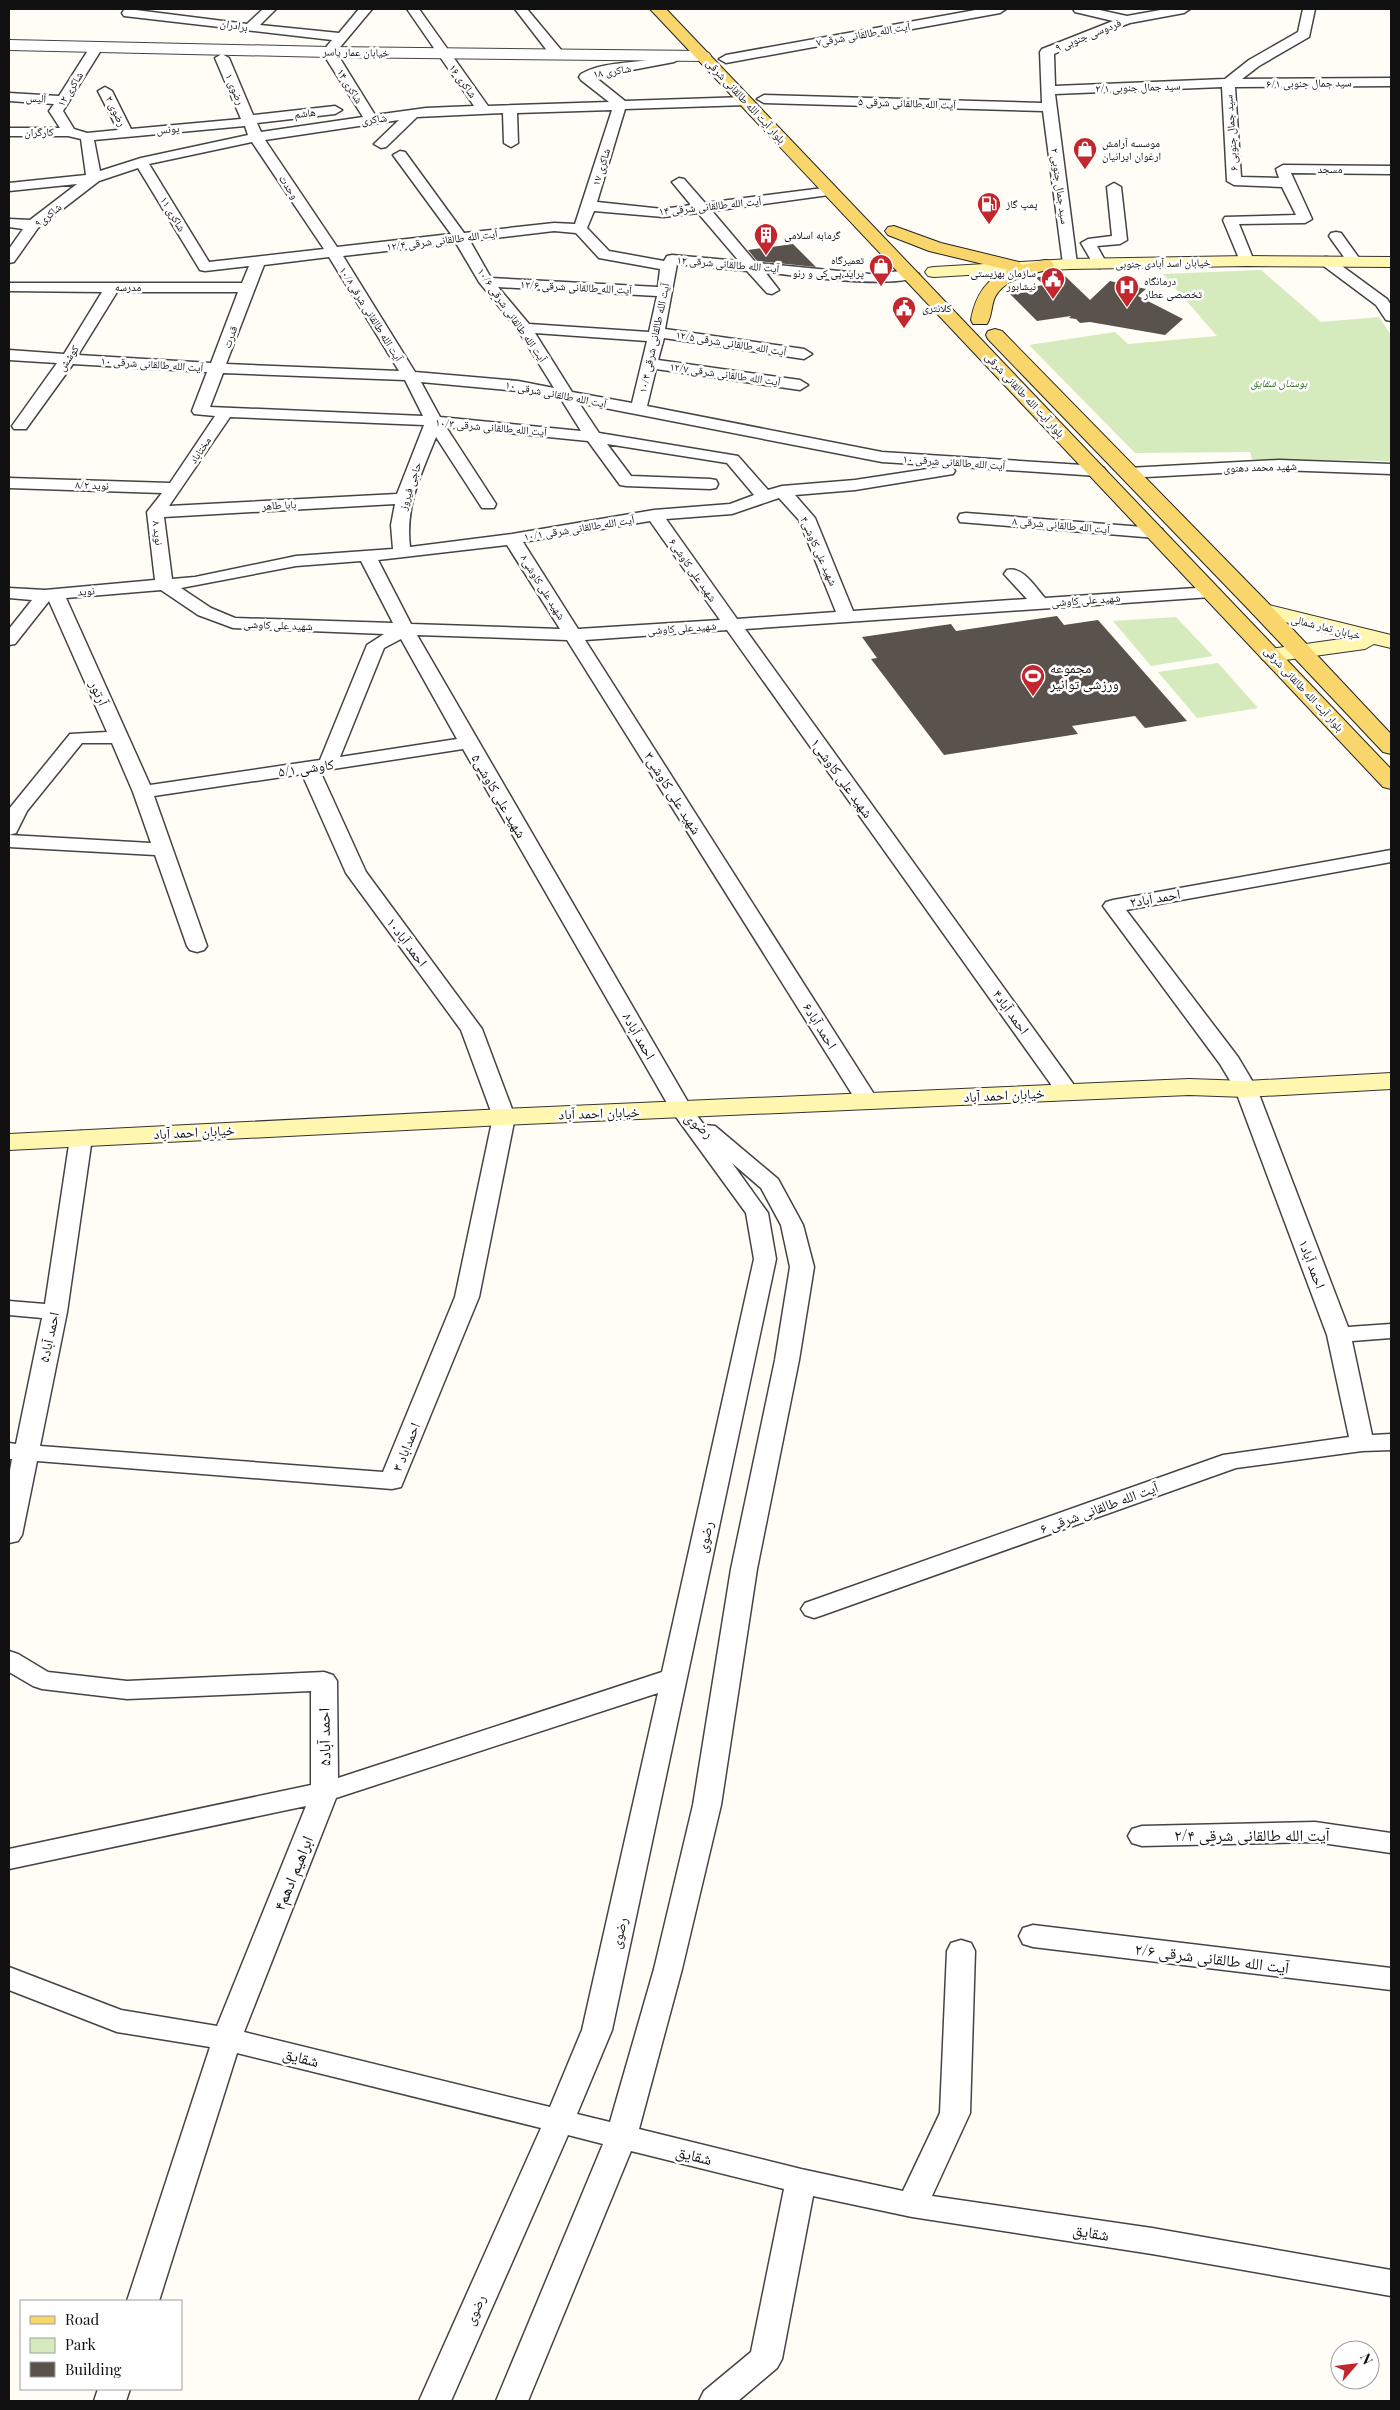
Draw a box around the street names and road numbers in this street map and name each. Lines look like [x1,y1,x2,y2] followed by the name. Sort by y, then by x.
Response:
[1053,14,1123,55] street label: فردوسی جنوبی ۹
[219,15,249,34] street label: برادران
[815,18,911,49] street label: آیت الله طالقانی شرقی۷
[321,43,390,60] street label: خیابان عمار یاسر
[703,55,790,146] street label: بلوار آیت الله طالقانی شرقی
[592,60,632,81] street label: شاکری ۱۸
[446,61,481,101] street label: شاکری ۱۶
[334,65,367,106] street label: شاکری ۱۴
[53,68,86,109] street label: شاکری ۱۲
[222,71,249,107] street label: رضوی ۱
[1266,74,1352,91] street label: سید جمال جنوبی ۶/۱
[1095,78,1181,95] street label: سید جمال جنوبی ۲/۱
[26,89,47,106] street label: آلیس
[103,93,130,129] street label: رضوی ۲
[858,93,956,112] street label: آیت الله طالقانی شرقی ۵
[1220,94,1241,172] street label: سید جمال جنوبی ۶
[293,104,317,122] street label: هاشم
[360,109,388,128] street label: شاکری
[156,120,181,137] street label: یونس
[24,124,54,139] street label: کارگران
[588,146,613,187] street label: شاکری ۱۷
[1048,147,1073,225] street label: سید جمال جنوبی ۲
[1318,161,1342,176] street label: مسجد
[276,172,303,202] street label: وحدت
[157,193,190,234] street label: شاکری ۱۱
[658,193,762,218] street label: آیت الله طالقانی شرقی ۱۴
[31,199,64,230] street label: شاکری۹
[386,225,499,254] street label: آیت الله طالقانی شرقی ۱۲/۴
[676,252,780,275] street label: آیت الله طالقانی شرقی ۱۲
[1115,254,1211,271] street label: خیابان اسد آبادی جنوبی
[336,264,407,364] street label: آیت الله طالقانی شرقی۱۰/۸
[474,265,551,365] street label: آیت الله طالقانی شرقی ۱۰/۶
[520,276,632,297] street label: آیت الله طالقانی شرقی ۱۲/۶
[115,279,141,294] street label: مدرسه
[635,281,673,394] street label: آیت الله طالقانی شرقی ۱۰/۴
[219,323,241,350] street label: قدرت
[675,326,788,359] street label: آیت الله طالقانی شرقی ۱۲/۵
[53,342,82,374] street label: کوشش
[982,349,1069,440] street label: بلوار آیت الله طالقانی شرقی
[100,352,204,375] street label: آیت الله طالقانی شرقی ۱۰
[669,358,782,389] street label: آیت الله طالقانی شرقی ۱۲/۷
[504,376,608,411] street label: آیت الله طالقانی شرقی ۱۰
[435,414,548,439] street label: آیت الله طالقانی شرقی ۱۰/۳
[185,433,214,466] street label: مختاباد
[902,450,1006,473] street label: آیت الله طالقانی شرقی ۱۰
[1223,458,1297,475] street label: شهید محمد دهنوی
[394,460,424,513] street label: حاجی فیروز
[75,476,109,493] street label: نوید ۸/۲
[260,496,297,513] street label: بابا طاهر
[523,511,635,544] street label: آیت الله طالقانی شرقی ۱۰/۱
[1012,513,1111,536] street label: آیت الله طالقانی شرقی ۸
[798,514,841,588] street label: شهید علی کاوشی۴
[150,520,167,546] street label: نوید ۸
[666,535,721,604] street label: شهید علی کاوشی۶
[517,551,569,622] street label: شهید علی کاوشی۸
[77,582,95,599] street label: نوید
[1051,590,1121,609] street label: شهید علی کاوشی
[1290,611,1363,642] street label: خیابان تمار شمالی
[243,616,313,633] street label: شهید علی کاوشی
[647,618,717,637] street label: شهید علی کاوشی
[1261,643,1348,734] street label: بلوار آیت الله طالقانی شرقی
[85,676,113,709] street label: آرتور
[807,734,878,821] street label: شهید علی کاوشی۱
[640,748,706,838] street label: شهید علی کاوشی۳
[468,750,531,841] street label: شهید علی کاوشی۵
[277,754,335,781] street label: کاوشی ۵/۱
[1128,884,1182,911] street label: احمد آباد۲
[383,913,432,970] street label: احمد آباد۱۰
[989,986,1034,1038] street label: احمد آباد۴
[799,999,842,1052] street label: احمد آباد۶
[618,1009,660,1063] street label: احمد آباد۸
[963,1083,1045,1106] street label: خیابان احمد آباد
[558,1102,640,1123] street label: خیابان احمد آباد
[681,1107,718,1142] street label: رضوی
[153,1120,235,1143] street label: خیابان احمد آباد
[1294,1237,1330,1291] street label: احمد آباد۱
[34,1310,63,1364] street label: احمد آباد۵
[387,1420,424,1474] street label: احمداباد ۳
[1037,1477,1161,1538] street label: آیت الله طالقانی شرقی ۶
[692,1519,717,1554] street label: رضوی
[312,1708,335,1766] street label: احمد آباد۵
[1174,1824,1331,1846] street label: آیت الله طالقانی شرقی ۲/۴
[268,1832,318,1914] street label: ابراهیم ادهم۴
[606,1915,631,1950] street label: رضوی
[1134,1938,1291,1978] street label: آیت الله طالقانی شرقی ۲/۶
[281,2042,321,2072] street label: شقایق
[674,2140,714,2170] street label: شقایق
[1071,2218,1111,2246] street label: شقایق
[459,2291,490,2328] street label: رضوی

